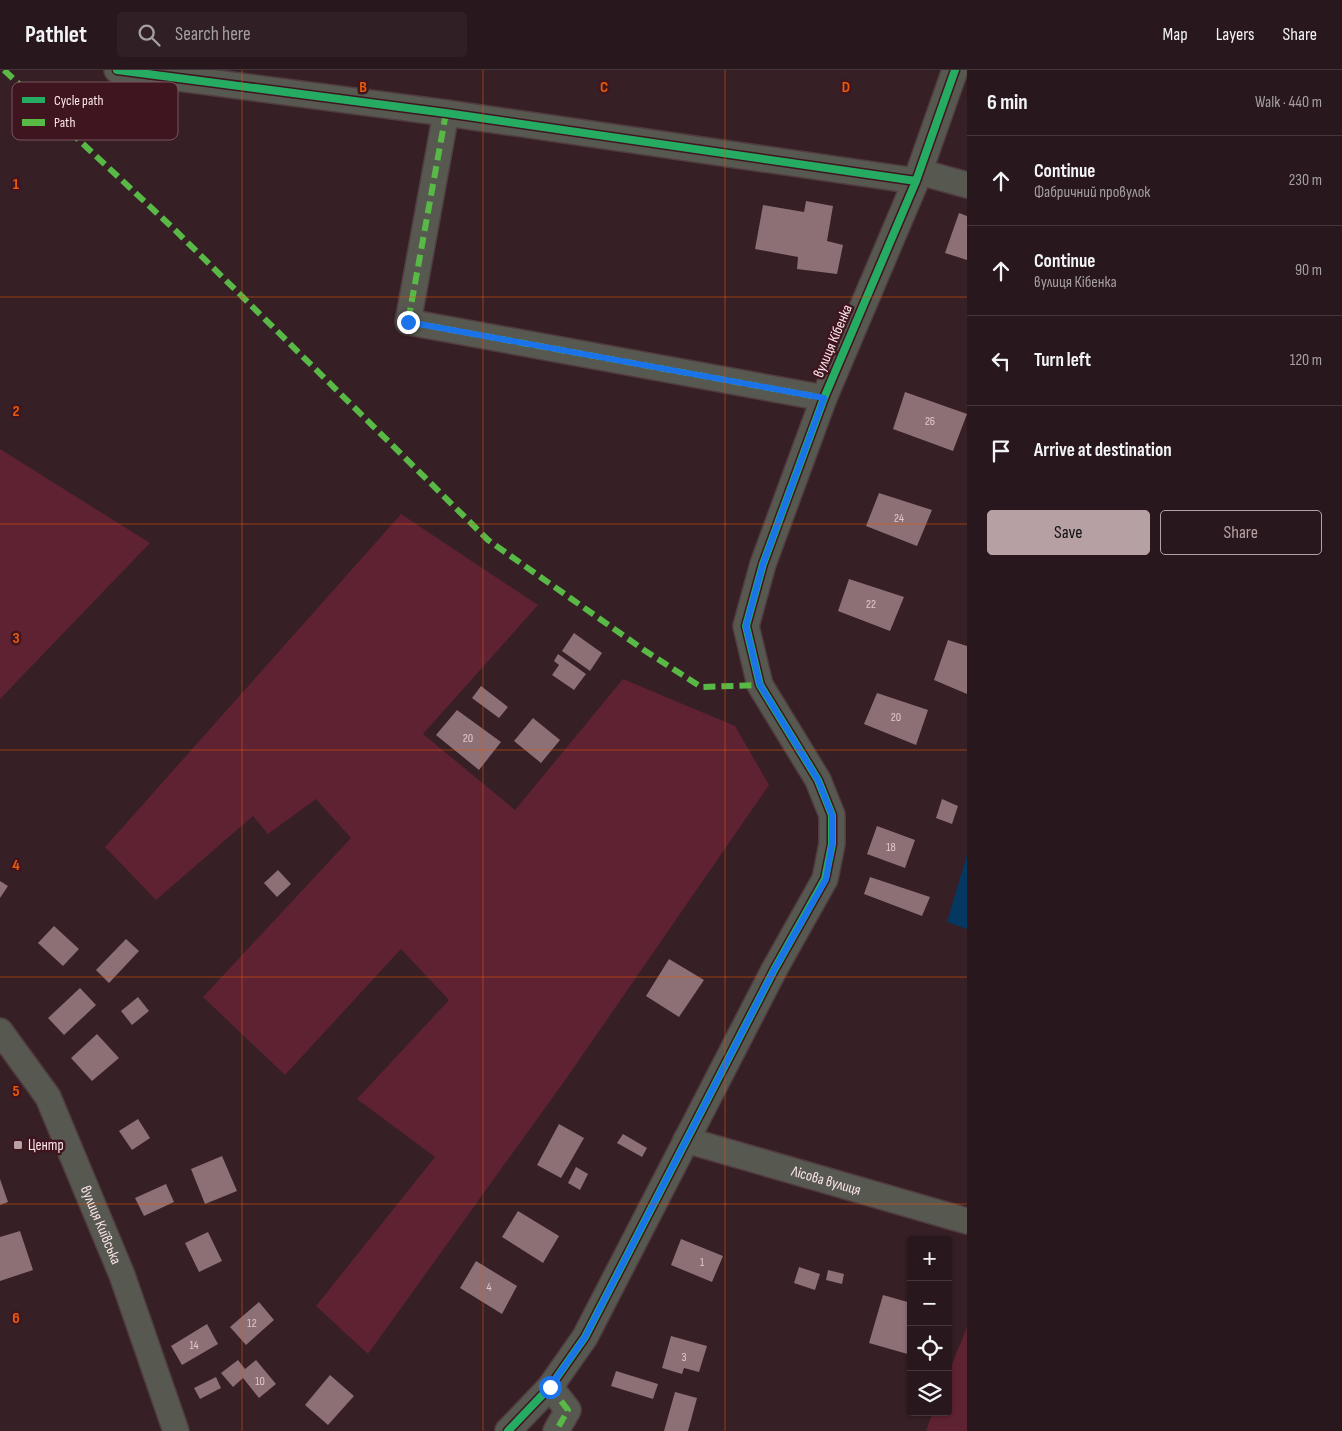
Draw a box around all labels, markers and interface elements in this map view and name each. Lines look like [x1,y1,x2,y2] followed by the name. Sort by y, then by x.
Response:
[117,12,467,57] search box
[25,20,87,49] text: Pathlet
[135,21,163,49] icon: search
[175,23,251,46] text: Search here
[1163,24,1188,45] text: Map
[1216,24,1255,45] text: Layers
[1283,24,1317,45] text: Share
[359,78,367,97] text: B
[600,78,608,97] text: C
[842,78,850,97] text: D
[12,82,178,140] legend
[987,90,1028,115] text: 6 min
[54,92,104,109] text: Cycle path
[1255,93,1322,112] text: Walk · 440 m
[54,114,75,131] text: Path
[1034,160,1095,183] text: Continue
[987,167,1015,195] icon: ahead
[1289,171,1322,190] text: 230 m
[13,175,20,194] text: 1
[1034,183,1150,202] text: Фабричний провулок
[1034,250,1095,273] text: Continue
[987,257,1015,285] icon: ahead
[1295,261,1322,280] text: 90 m
[1034,273,1117,292] text: вулиця Кібенка
[809,301,857,380] street label: вулиця Кібенка
[397,311,420,334] route end
[987,347,1015,375] icon: left
[1034,349,1091,372] text: Turn left
[1290,351,1322,370] text: 120 m
[12,402,20,421] text: 2
[925,414,935,429] house number: 26
[987,437,1015,465] icon: arrive
[1034,439,1172,462] text: Arrive at destination
[987,510,1150,555] button: Save
[1160,510,1322,555] button: Share
[894,511,904,526] house number: 24
[866,597,876,612] house number: 22
[12,629,20,648] text: 3
[891,710,901,725] house number: 20
[463,731,473,746] house number: 20
[886,840,896,855] house number: 18
[12,856,20,875] text: 4
[12,1082,20,1101] text: 5
[28,1136,64,1155] place label: Центр
[12,1139,24,1151] marker: Центр
[788,1161,863,1199] street label: Лісова вулиця
[76,1183,126,1267] street label: вулиця Київська
[907,1236,952,1416] map controls
[907,1236,952,1281] button: +
[700,1255,705,1270] house number: 1
[486,1280,492,1295] house number: 4
[907,1281,952,1326] button: −
[12,1309,20,1328] text: 6
[247,1316,257,1331] house number: 12
[907,1326,952,1371] button: locate
[189,1338,199,1353] house number: 14
[681,1350,687,1365] house number: 3
[907,1371,952,1416] button: layers
[255,1374,265,1389] house number: 10
[539,1376,562,1399] route start

